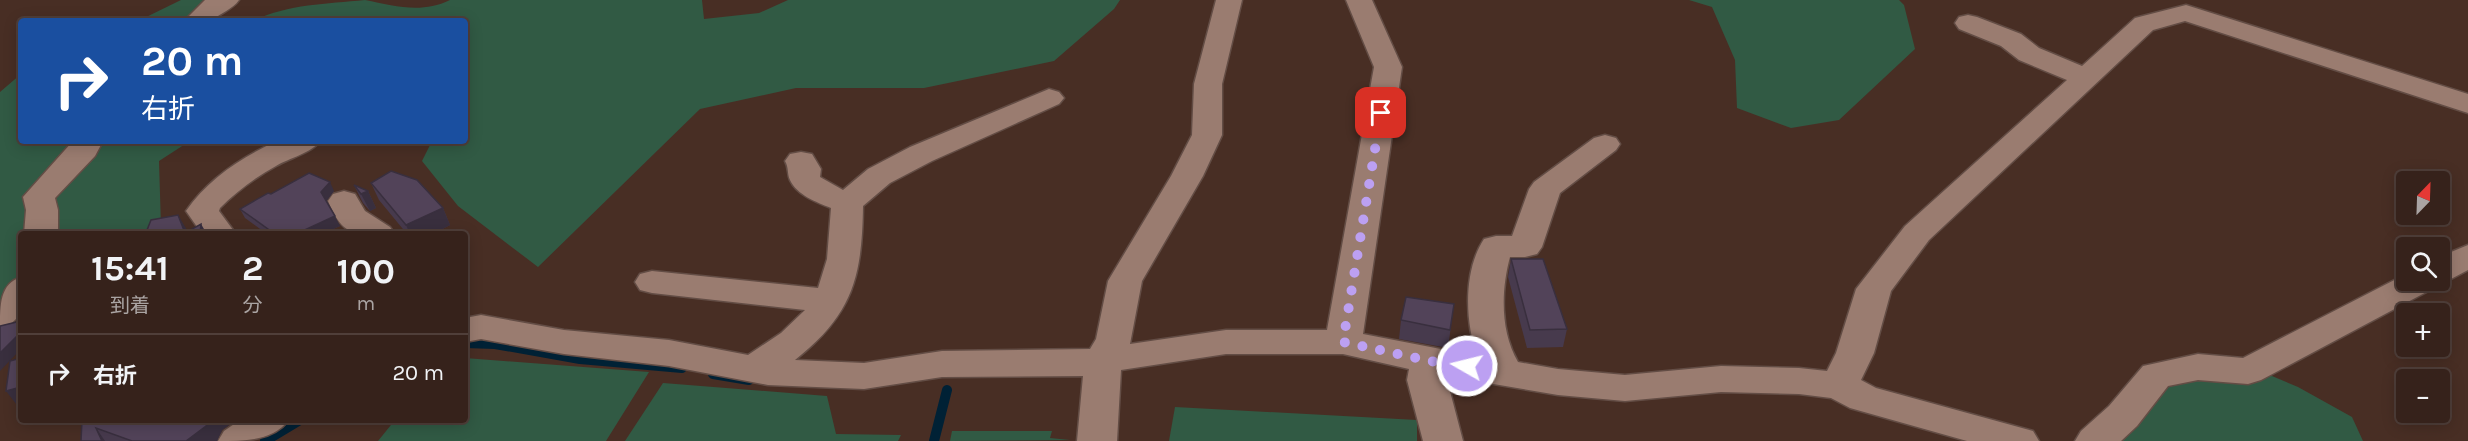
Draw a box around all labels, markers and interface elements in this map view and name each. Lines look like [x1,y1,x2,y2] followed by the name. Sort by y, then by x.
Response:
[141,36,243,86] text: 20 m
[42,42,120,120] icon: right
[1355,87,1406,138] pin
[141,93,195,125] text: 右折
[1364,96,1397,129] icon: arrive
[2396,171,2450,225] north arrow
[2396,171,2450,423] map controls
[2396,237,2450,291] button: search
[91,247,169,289] text: 15:41
[242,247,264,289] text: 2
[337,250,395,292] text: 100
[356,292,375,315] text: m
[110,294,150,317] text: 到着
[243,294,263,317] text: 分
[2396,303,2450,357] button: +
[1435,334,1499,398] position arrow
[42,357,75,390] icon: right
[392,360,444,386] text: 20 m
[93,363,137,389] text: 右折
[2396,369,2450,423] button: −

